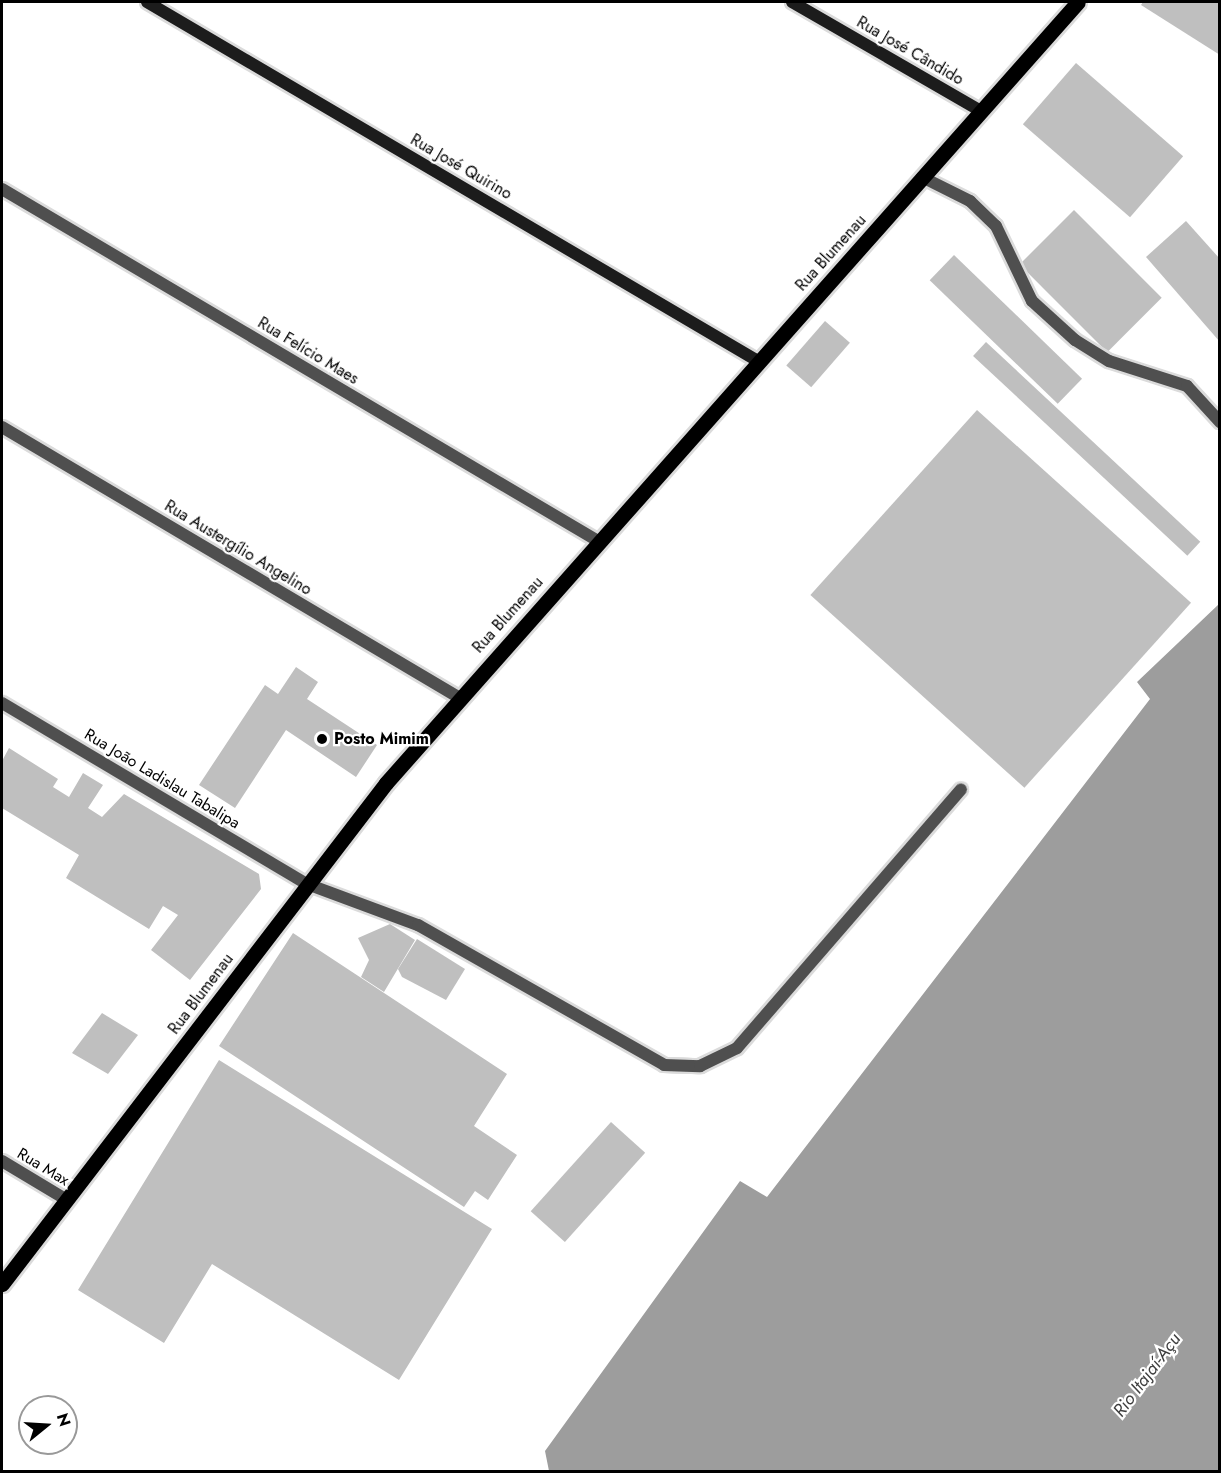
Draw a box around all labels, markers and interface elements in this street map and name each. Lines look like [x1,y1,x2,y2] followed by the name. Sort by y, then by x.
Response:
[853,13,967,89] street label: Rua José Cândido
[407,130,515,204] street label: Rua José Quirino
[792,211,870,295] street label: Rua Blumenau
[254,313,362,389] street label: Rua Felício Maes
[161,496,315,600] street label: Rua Austergílio Angelino
[469,573,547,657] street label: Rua Blumenau
[81,725,243,833] street label: Rua João Ladislau Tabalipa
[334,729,429,749] place label: Posto Mimim
[315,732,329,746] marker: Posto Mimim
[164,950,238,1038] street label: Rua Blumenau
[14,1144,72,1190] street label: Rua Max
[1109,1329,1185,1421] water label: Rio Itajaí-Açu
[18,1395,78,1455] north arrow
[51,1410,77,1430] text: N

